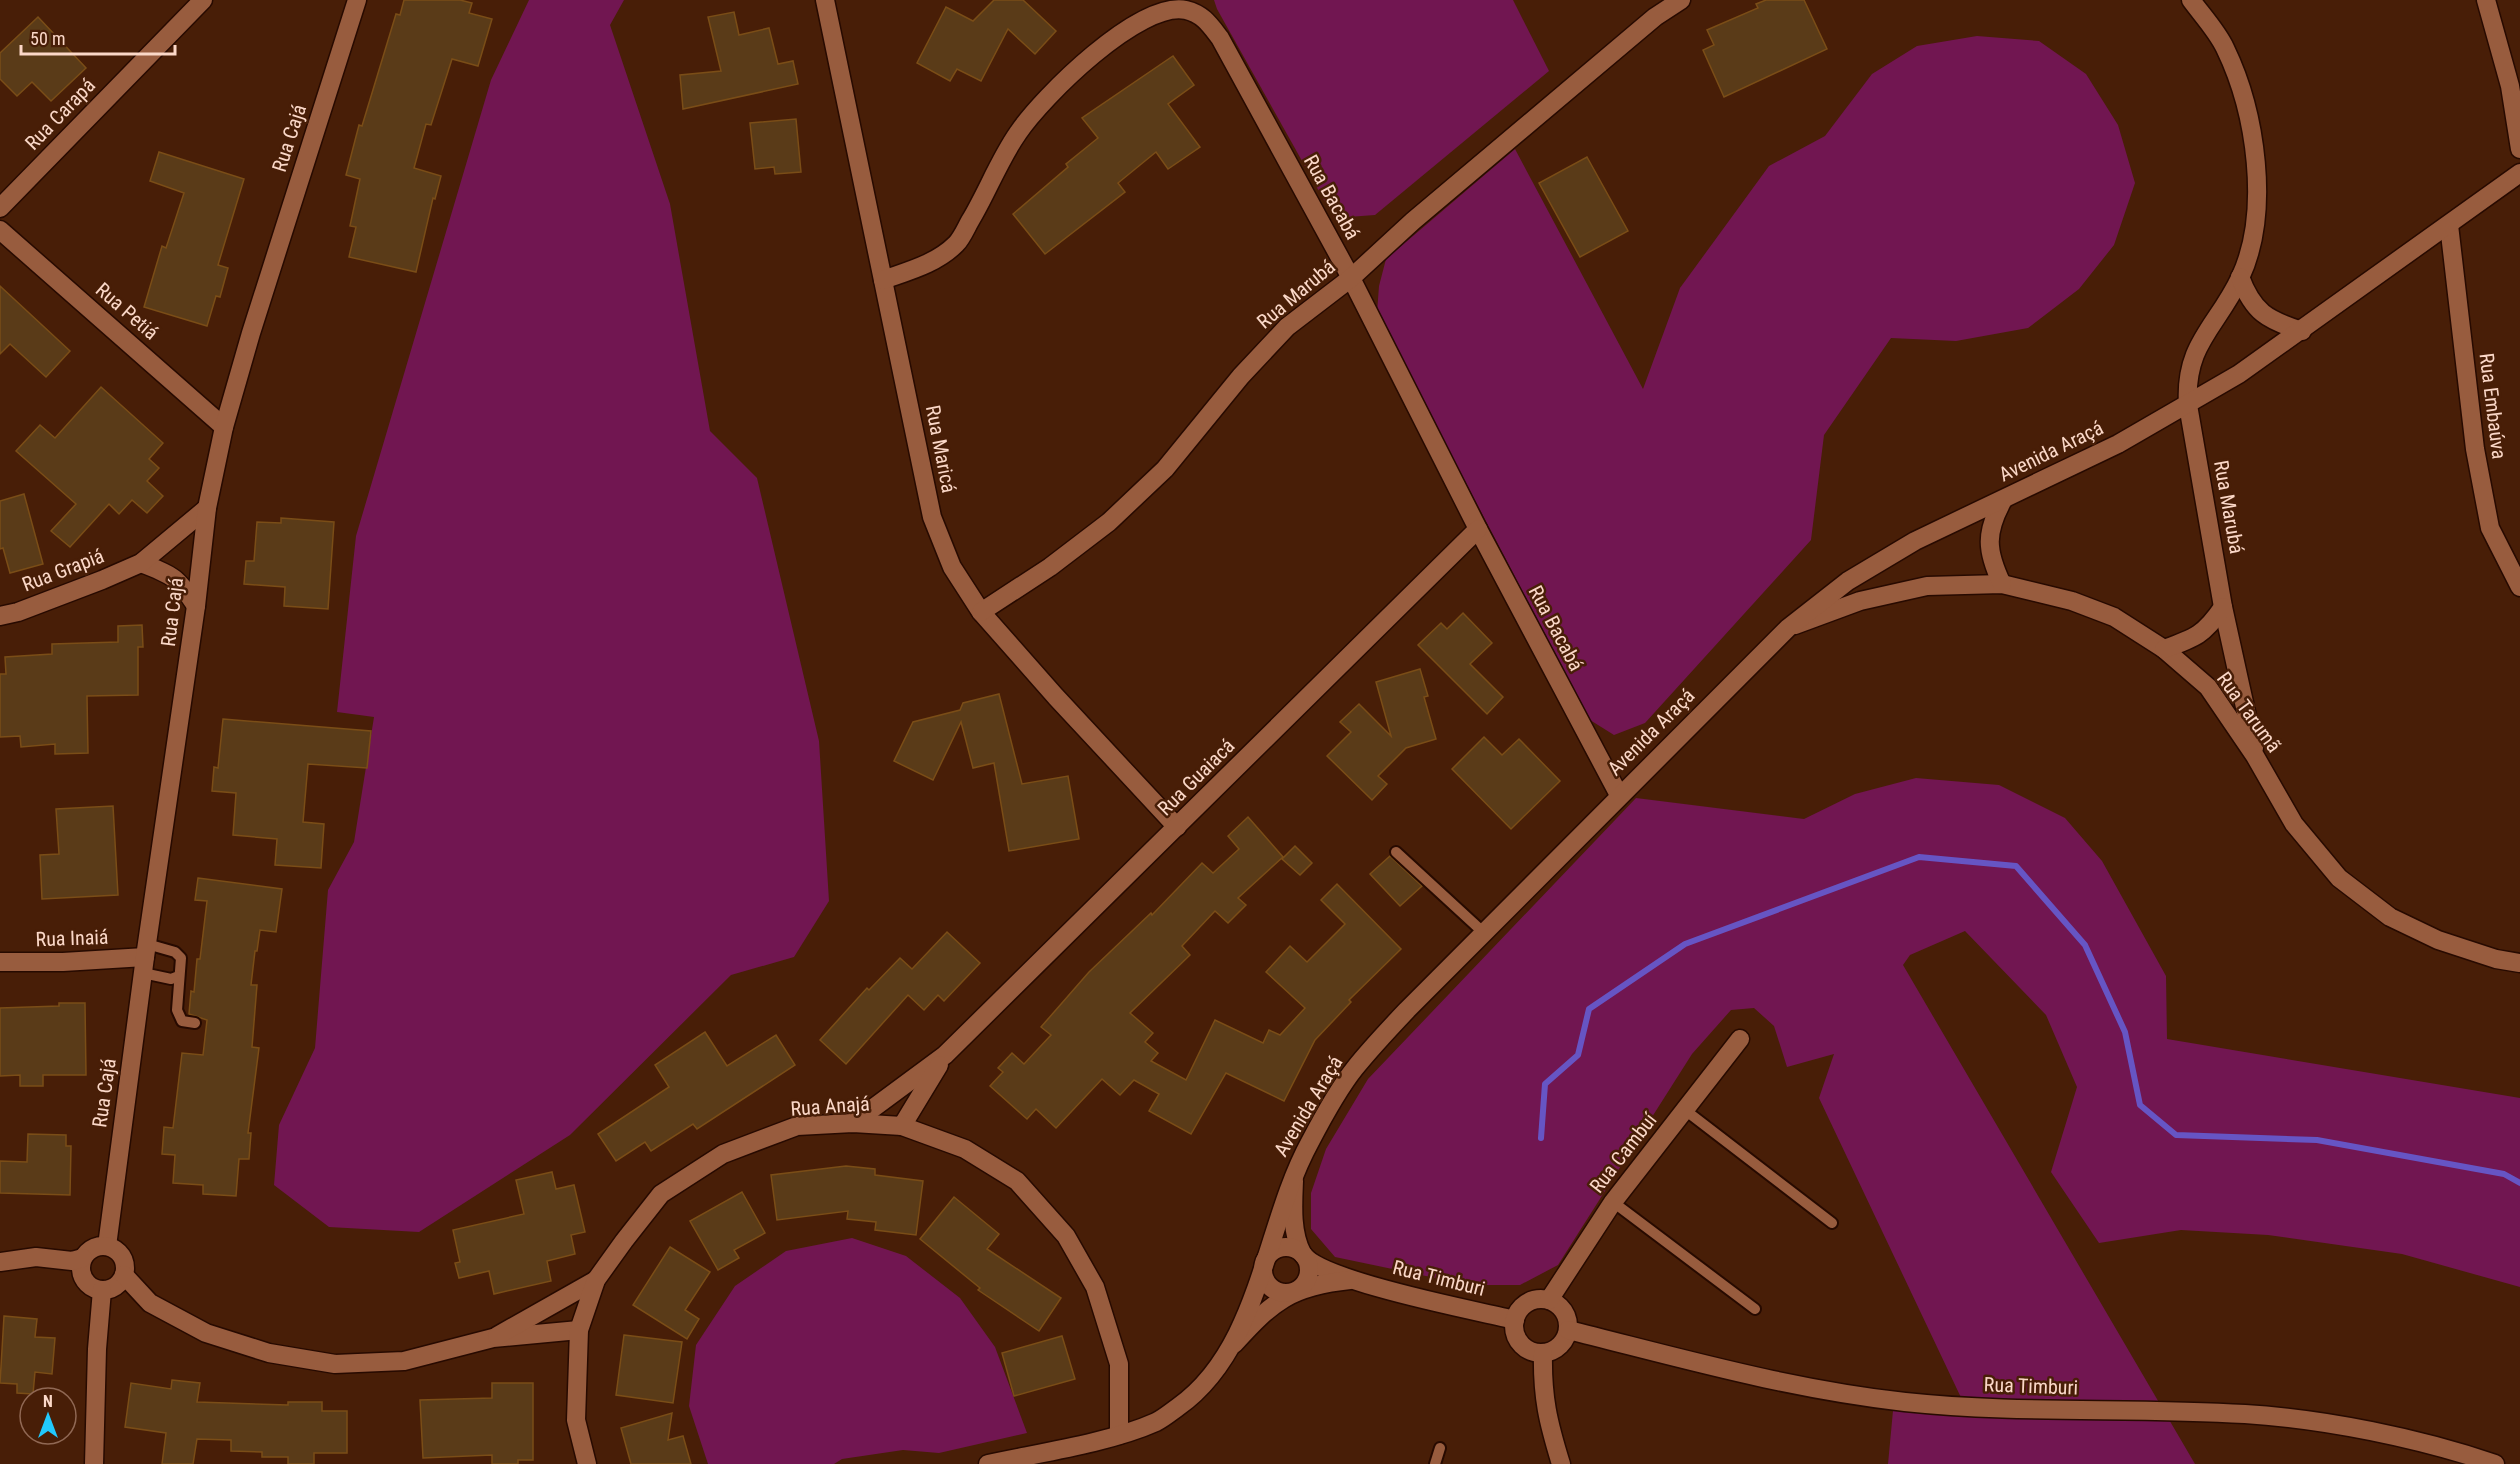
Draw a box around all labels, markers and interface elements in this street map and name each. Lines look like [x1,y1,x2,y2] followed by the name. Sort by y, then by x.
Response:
[21,18,176,56] scale bar
[30,28,65,49] text: 50 m
[20,73,100,155] street label: Rua Carapá
[267,101,311,175] street label: Rua Cajá
[1299,150,1365,244] street label: Rua Bacabá
[1252,254,1340,334] street label: Rua Marubá
[91,277,163,345] street label: Rua Petiá
[2475,352,2511,460] street label: Rua Embaúva
[921,403,961,495] street label: Rua Maricá
[1995,415,2107,487] street label: Avenida Araçá
[2209,458,2249,556] street label: Rua Marubá
[19,543,107,597] street label: Rua Grapiá
[156,576,188,648] street label: Rua Cajá
[1524,581,1588,675] street label: Rua Bacabá
[2212,667,2286,757] street label: Rua Tarumã
[1603,684,1699,780] street label: Avenida Araçá
[1153,734,1239,820] street label: Rua Guaiacá
[35,925,109,951] street label: Rua Inaiá
[1269,1051,1347,1161] street label: Avenida Araçá
[87,1057,121,1129] street label: Rua Cajá
[790,1091,870,1121] street label: Rua Anajá
[1584,1107,1662,1198] street label: Rua Cambuí
[1390,1255,1488,1301] street label: Rua Timburi
[1983,1372,2079,1400] street label: Rua Timburi
[18,1386,78,1446] north arrow
[43,1392,53,1411] text: N

